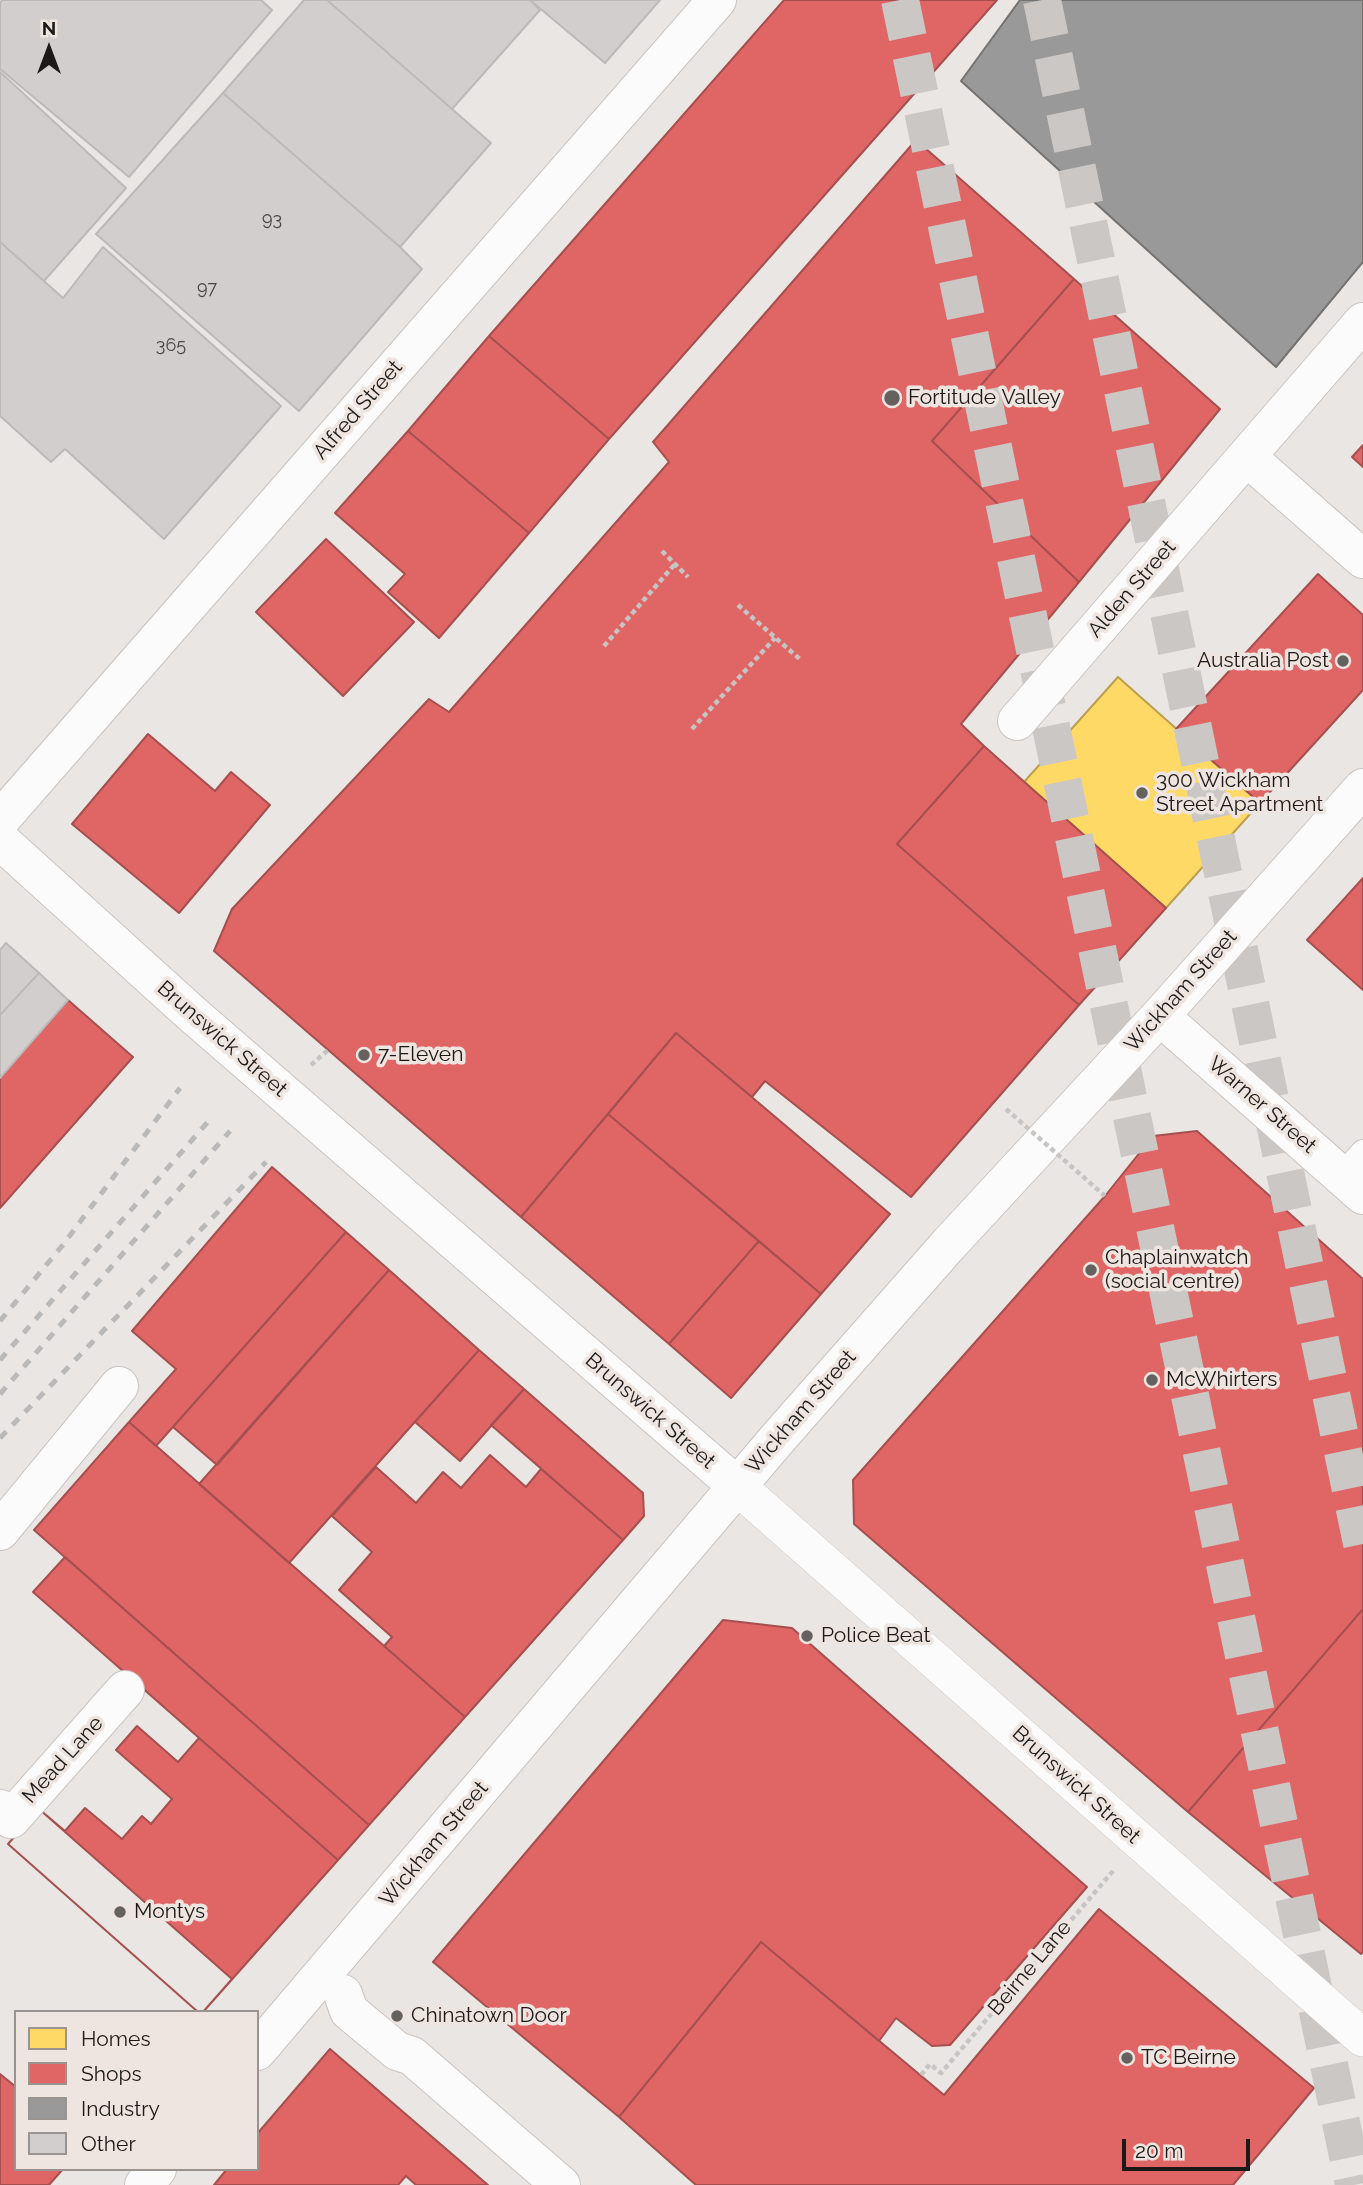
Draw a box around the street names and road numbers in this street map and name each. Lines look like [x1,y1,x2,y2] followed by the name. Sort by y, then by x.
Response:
[308,355,408,465] street label: Alfred Street
[1083,535,1181,643] street label: Alden Street
[1120,925,1242,1057] street label: Wickham Street
[152,976,292,1102] street label: Brunswick Street
[1203,1051,1321,1159] street label: Warner Street
[740,1345,862,1479] street label: Wickham Street
[580,1348,720,1474] street label: Brunswick Street
[17,1711,109,1809] street label: Mead Lane
[1007,1721,1145,1849] street label: Brunswick Street
[374,1776,494,1912] street label: Wickham Street
[983,1915,1077,2021] street label: Beirne Lane

